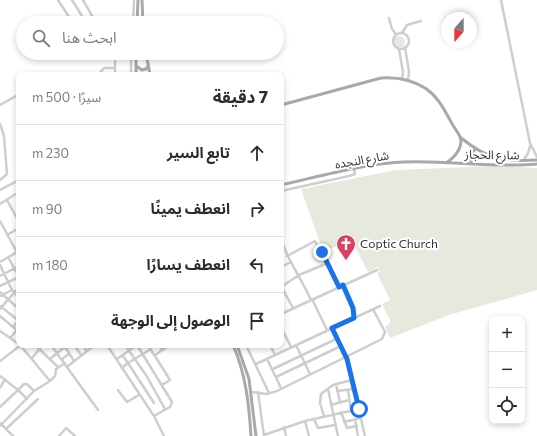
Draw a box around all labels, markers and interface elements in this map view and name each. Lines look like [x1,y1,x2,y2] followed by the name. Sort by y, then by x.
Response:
[441,12,477,48] north arrow
[16,16,284,60] search box
[30,27,52,49] icon: search
[62,28,117,46] text: ابحث هنا
[213,86,268,107] text: 7 دقيقة
[32,89,101,105] text: سيرًا · 500 m
[246,142,268,164] icon: ahead
[167,143,230,161] text: تابع السير
[32,145,69,161] text: 230 m
[334,147,390,174] street label: شارع النجده
[463,147,520,164] street label: شارع الحجاز
[246,198,268,220] icon: right
[150,199,230,217] text: انعطف يمينًا
[32,201,62,217] text: 90 m
[335,233,357,261] church icon: Coptic Church
[360,236,438,250] place label: Coptic Church
[313,243,331,261] route end
[246,254,268,276] icon: left
[147,255,230,273] text: انعطف يسارًا
[32,257,68,273] text: 180 m
[246,310,268,332] icon: arrive
[111,311,230,329] text: الوصول إلى الوجهة
[489,316,525,424] map controls
[489,316,525,352] button: +
[489,352,525,388] button: −
[489,388,525,424] button: locate
[350,400,368,418] route start

